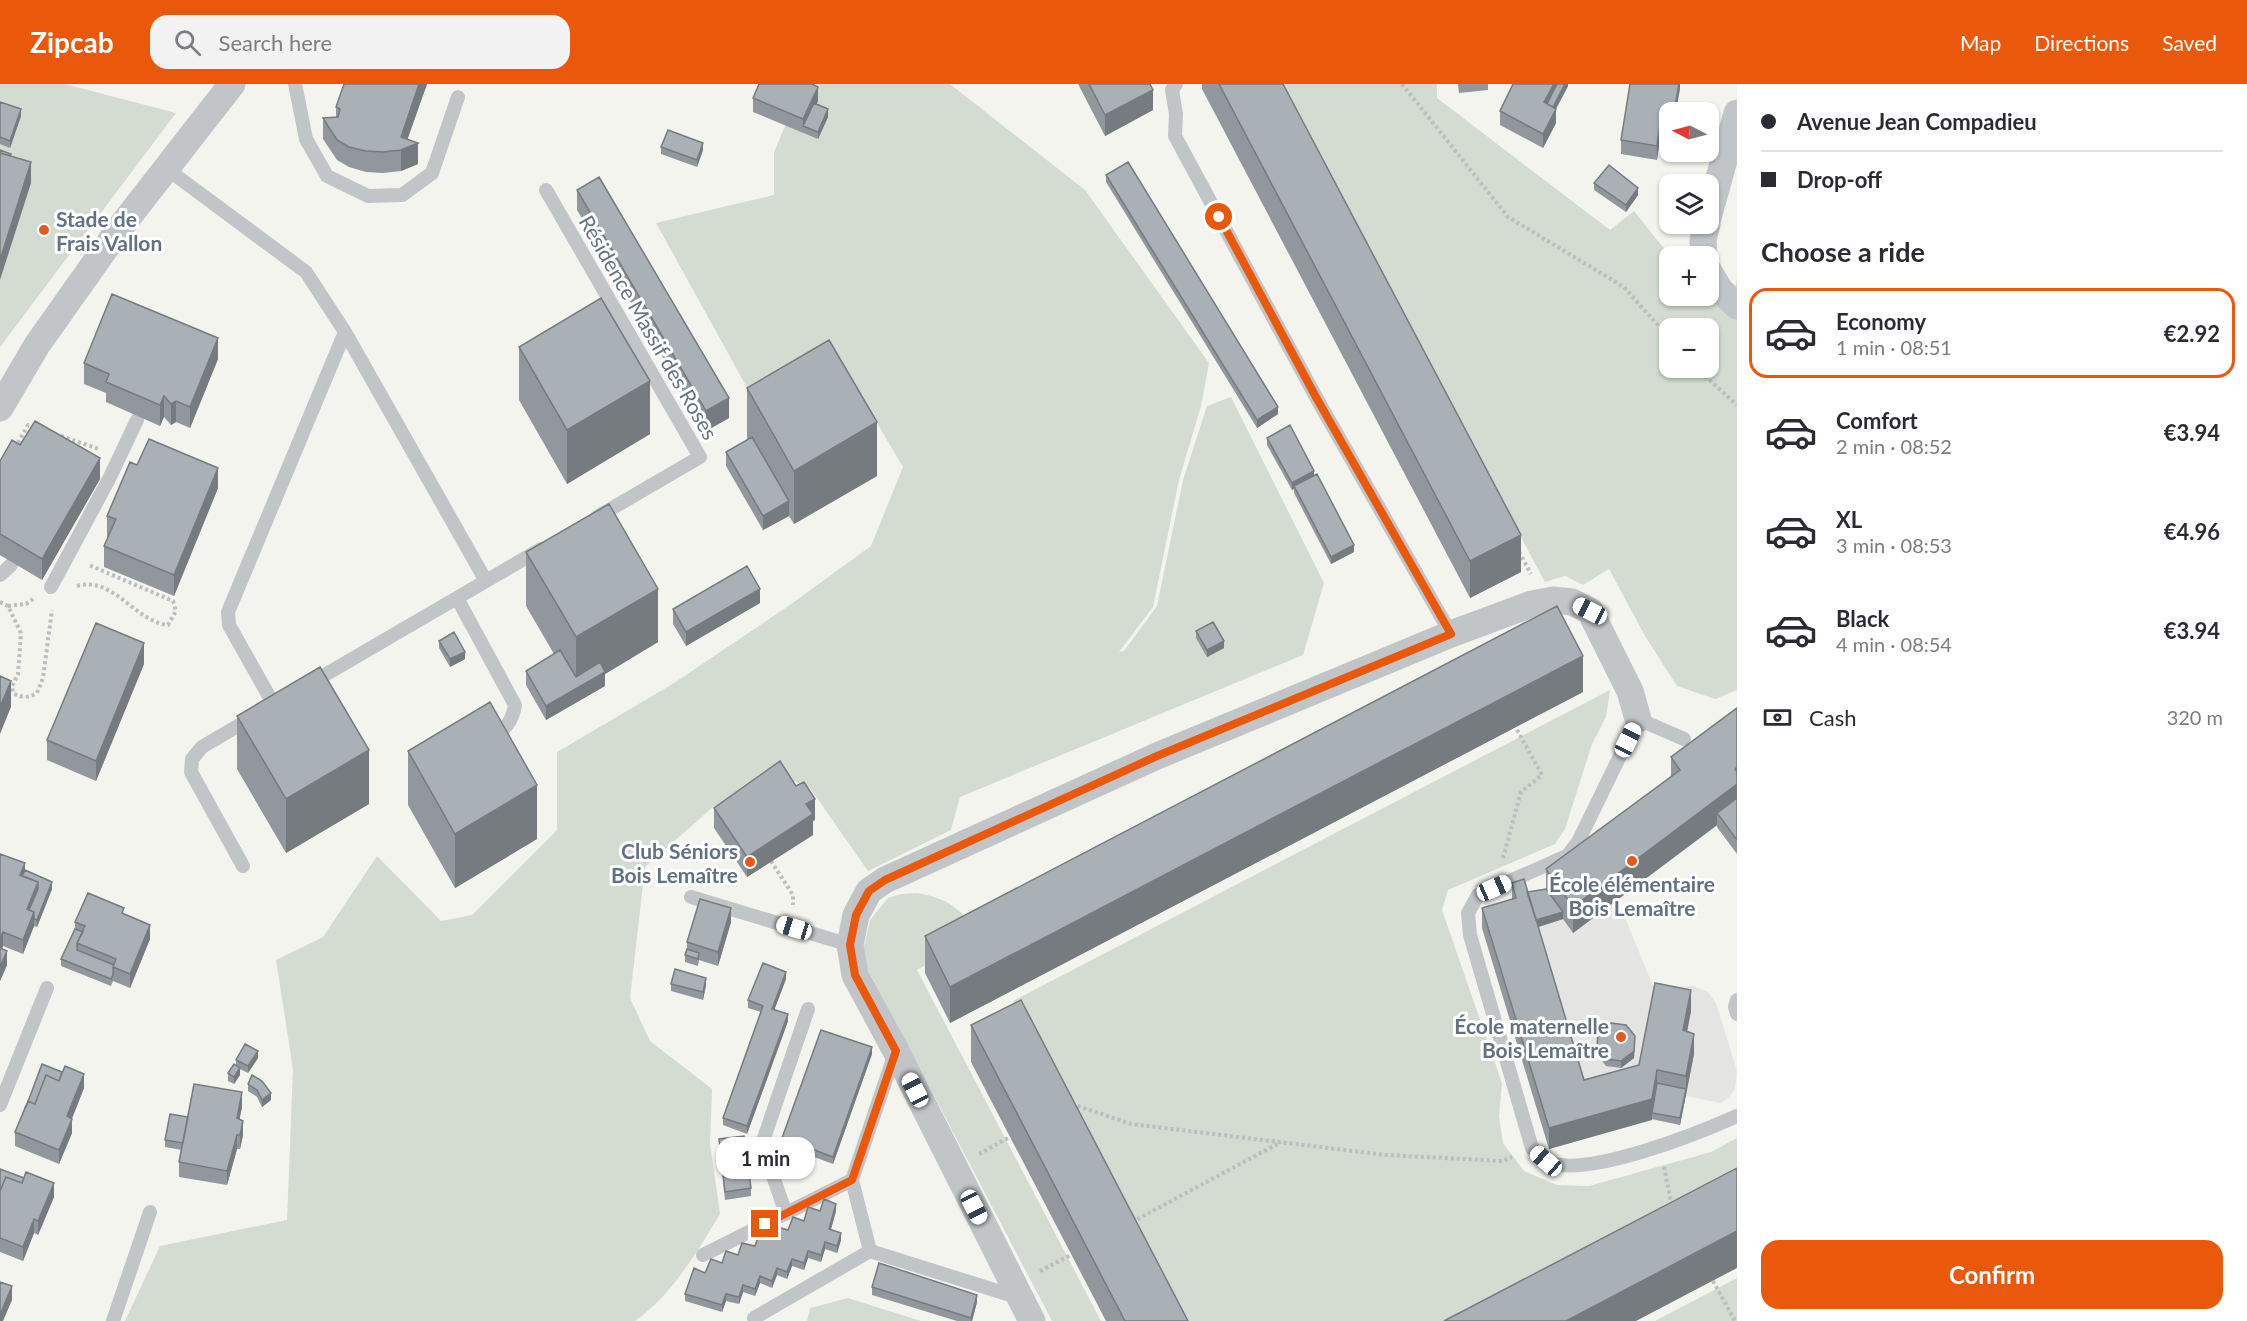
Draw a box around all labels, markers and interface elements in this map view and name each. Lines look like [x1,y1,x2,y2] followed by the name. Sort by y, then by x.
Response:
[150,15,570,69] search box
[30,25,114,59] text: Zipcab
[171,26,204,59] icon: search
[219,29,332,56] text: Search here
[1960,30,2001,55] text: Map
[2034,30,2129,55] text: Directions
[2162,30,2217,55] text: Saved
[1659,102,1719,162] north arrow
[1659,102,1719,378] map controls
[1797,108,2037,135] text: Avenue Jean Compadieu
[1797,166,1882,193] text: Drop-off
[1659,174,1719,234] button: layers
[1205,203,1232,230] route start
[56,206,162,255] place label: Stade de Frais Vallon
[574,210,724,444] street label: Résidence Massif des Roses
[37,223,51,237] marker: Stade de Frais Vallon
[1761,235,1925,268] text: Choose a ride
[1659,246,1719,306] button: +
[1764,306,1818,360] icon: car
[1836,308,1926,335] text: Economy
[1659,318,1719,378] button: −
[2164,320,2220,347] text: €2.92
[1836,335,1952,359] text: 1 min · 08:51
[1764,405,1818,459] icon: car
[1836,407,1918,434] text: Comfort
[2164,419,2220,446] text: €3.94
[1836,434,1952,458] text: 2 min · 08:52
[1764,504,1818,558] icon: car
[1836,506,1862,533] text: XL
[2164,518,2220,545] text: €4.96
[1836,533,1952,557] text: 3 min · 08:53
[1570,595,1610,627] car
[1764,603,1818,657] icon: car
[1836,605,1889,632] text: Black
[2164,617,2220,644] text: €3.94
[1836,632,1952,656] text: 4 min · 08:54
[1761,701,1794,734] icon: cash
[1809,704,1856,731] text: Cash
[2167,705,2223,729] text: 320 m
[1612,720,1644,760] car
[611,838,738,887] place label: Club Séniors Bois Lemaître
[1625,854,1639,868] marker: École élémentaire Bois Lemaître
[743,855,757,869] marker: Club Séniors Bois Lemaître
[1549,871,1715,920] place label: École élémentaire Bois Lemaître
[1474,872,1514,904] car
[774,914,814,942] car
[1454,1013,1609,1062] place label: École maternelle Bois Lemaître
[1614,1030,1628,1044] marker: École maternelle Bois Lemaître
[899,1070,931,1110] car
[716,1137,814,1179] callout: 1 min
[1527,1142,1565,1180] car
[741,1146,790,1170] text: 1 min
[958,1187,990,1227] car
[751,1210,778,1237] route end
[1761,1240,2223,1309] button: Confirm

